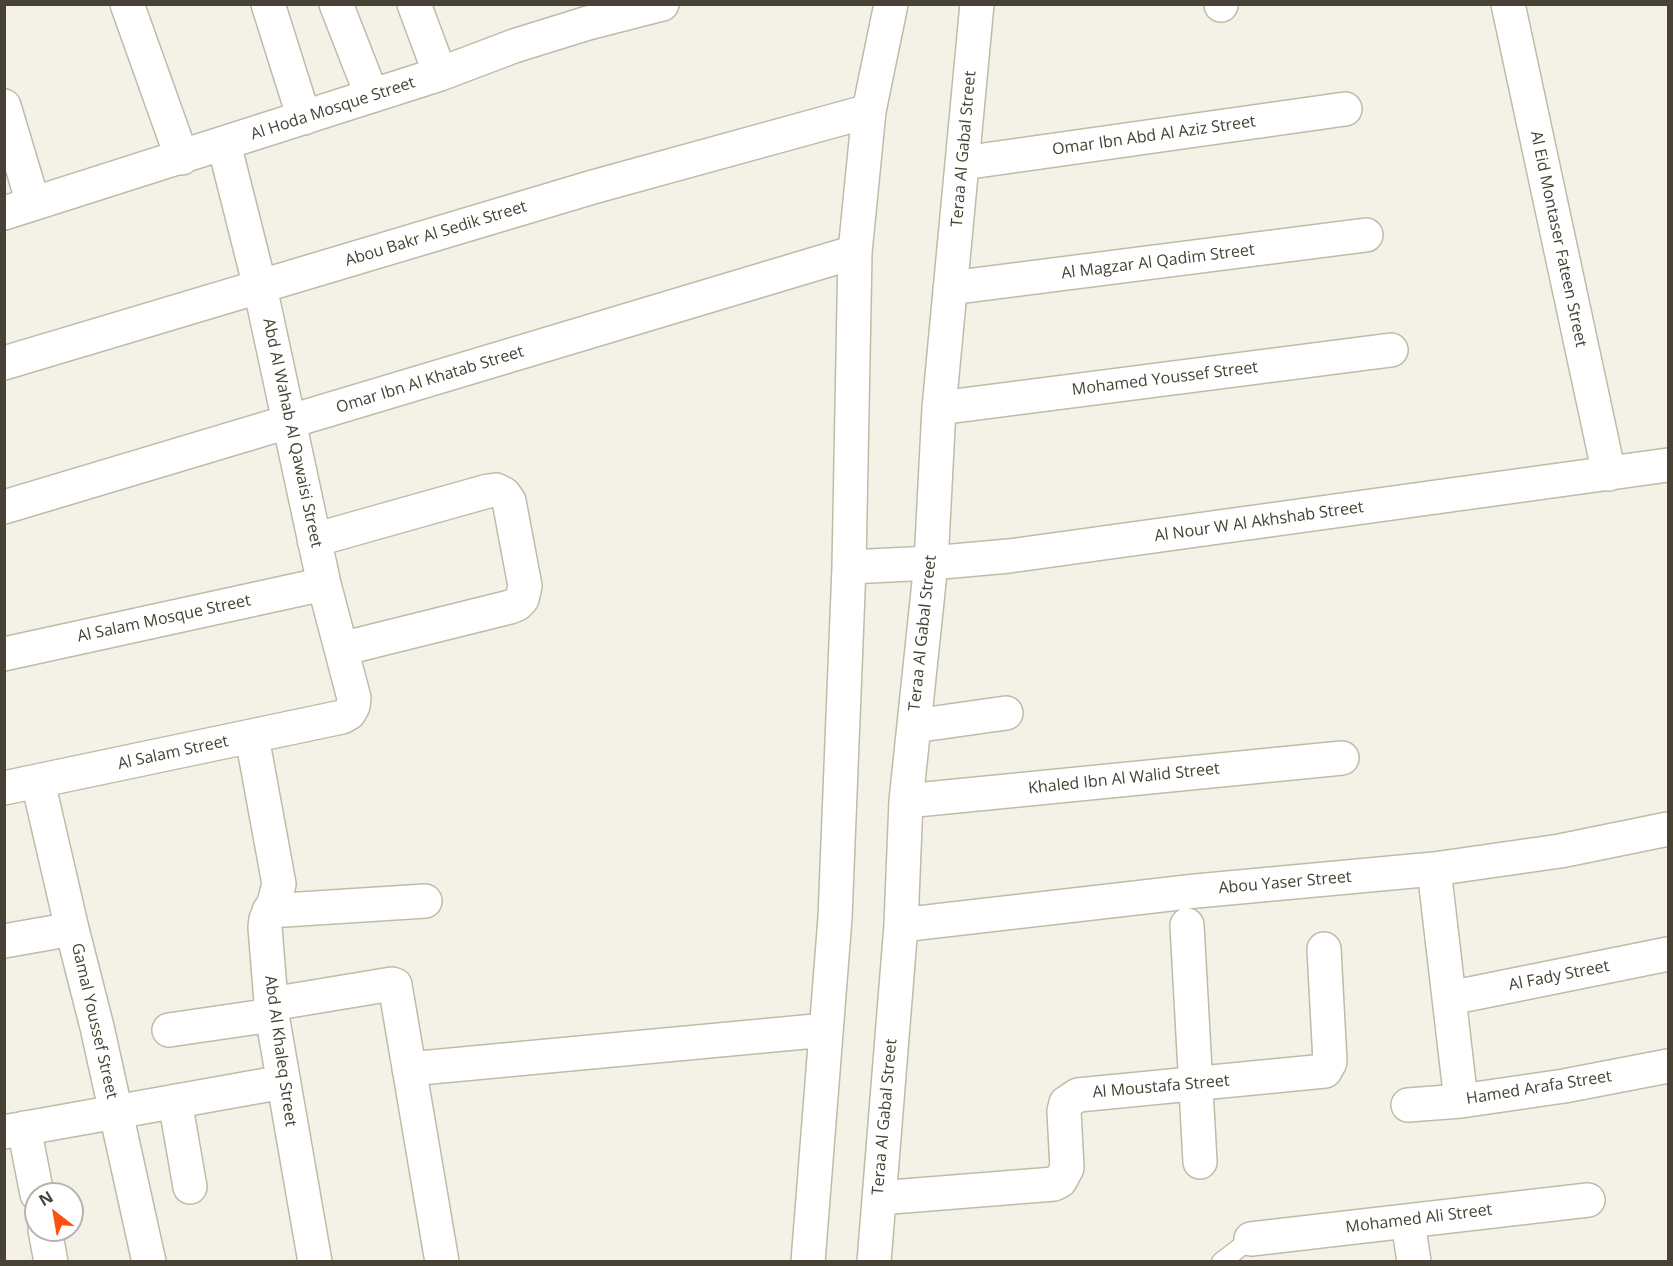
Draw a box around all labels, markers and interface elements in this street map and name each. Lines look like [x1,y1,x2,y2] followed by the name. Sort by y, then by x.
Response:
[948,70,980,228] street label: Teraa Al Gabal Street
[248,73,418,145] street label: Al Hoda Mosque Street
[1051,112,1257,160] street label: Omar Ibn Abd Al Aziz Street
[1526,129,1590,349] street label: Al Eid Montaser Fateen Street
[343,197,529,271] street label: Abou Bakr Al Sedik Street
[1060,241,1256,283] street label: Al Magzar Al Qadim Street
[258,317,326,549] street label: Abd Al Wahab Al Qawaisi Street
[334,342,526,418] street label: Omar Ibn Al Khatab Street
[1071,358,1259,400] street label: Mohamed Youssef Street
[1153,498,1365,546] street label: Al Nour W Al Akhshab Street
[905,554,941,712] street label: Teraa Al Gabal Street
[75,591,253,647] street label: Al Salam Mosque Street
[116,732,230,774] street label: Al Salam Street
[1027,759,1221,799] street label: Khaled Ibn Al Walid Street
[1218,868,1352,898] street label: Abou Yaser Street
[67,941,121,1101] street label: Gamal Youssef Street
[1507,957,1611,995] street label: Al Fady Street
[260,974,300,1128] street label: Abd Al Khaleq Street
[869,1038,901,1196] street label: Teraa Al Gabal Street
[1465,1067,1613,1109] street label: Hamed Arafa Street
[1092,1071,1230,1103] street label: Al Moustafa Street
[24,1182,84,1242] north arrow
[35,1186,57,1211] text: N
[1345,1200,1493,1238] street label: Mohamed Ali Street

